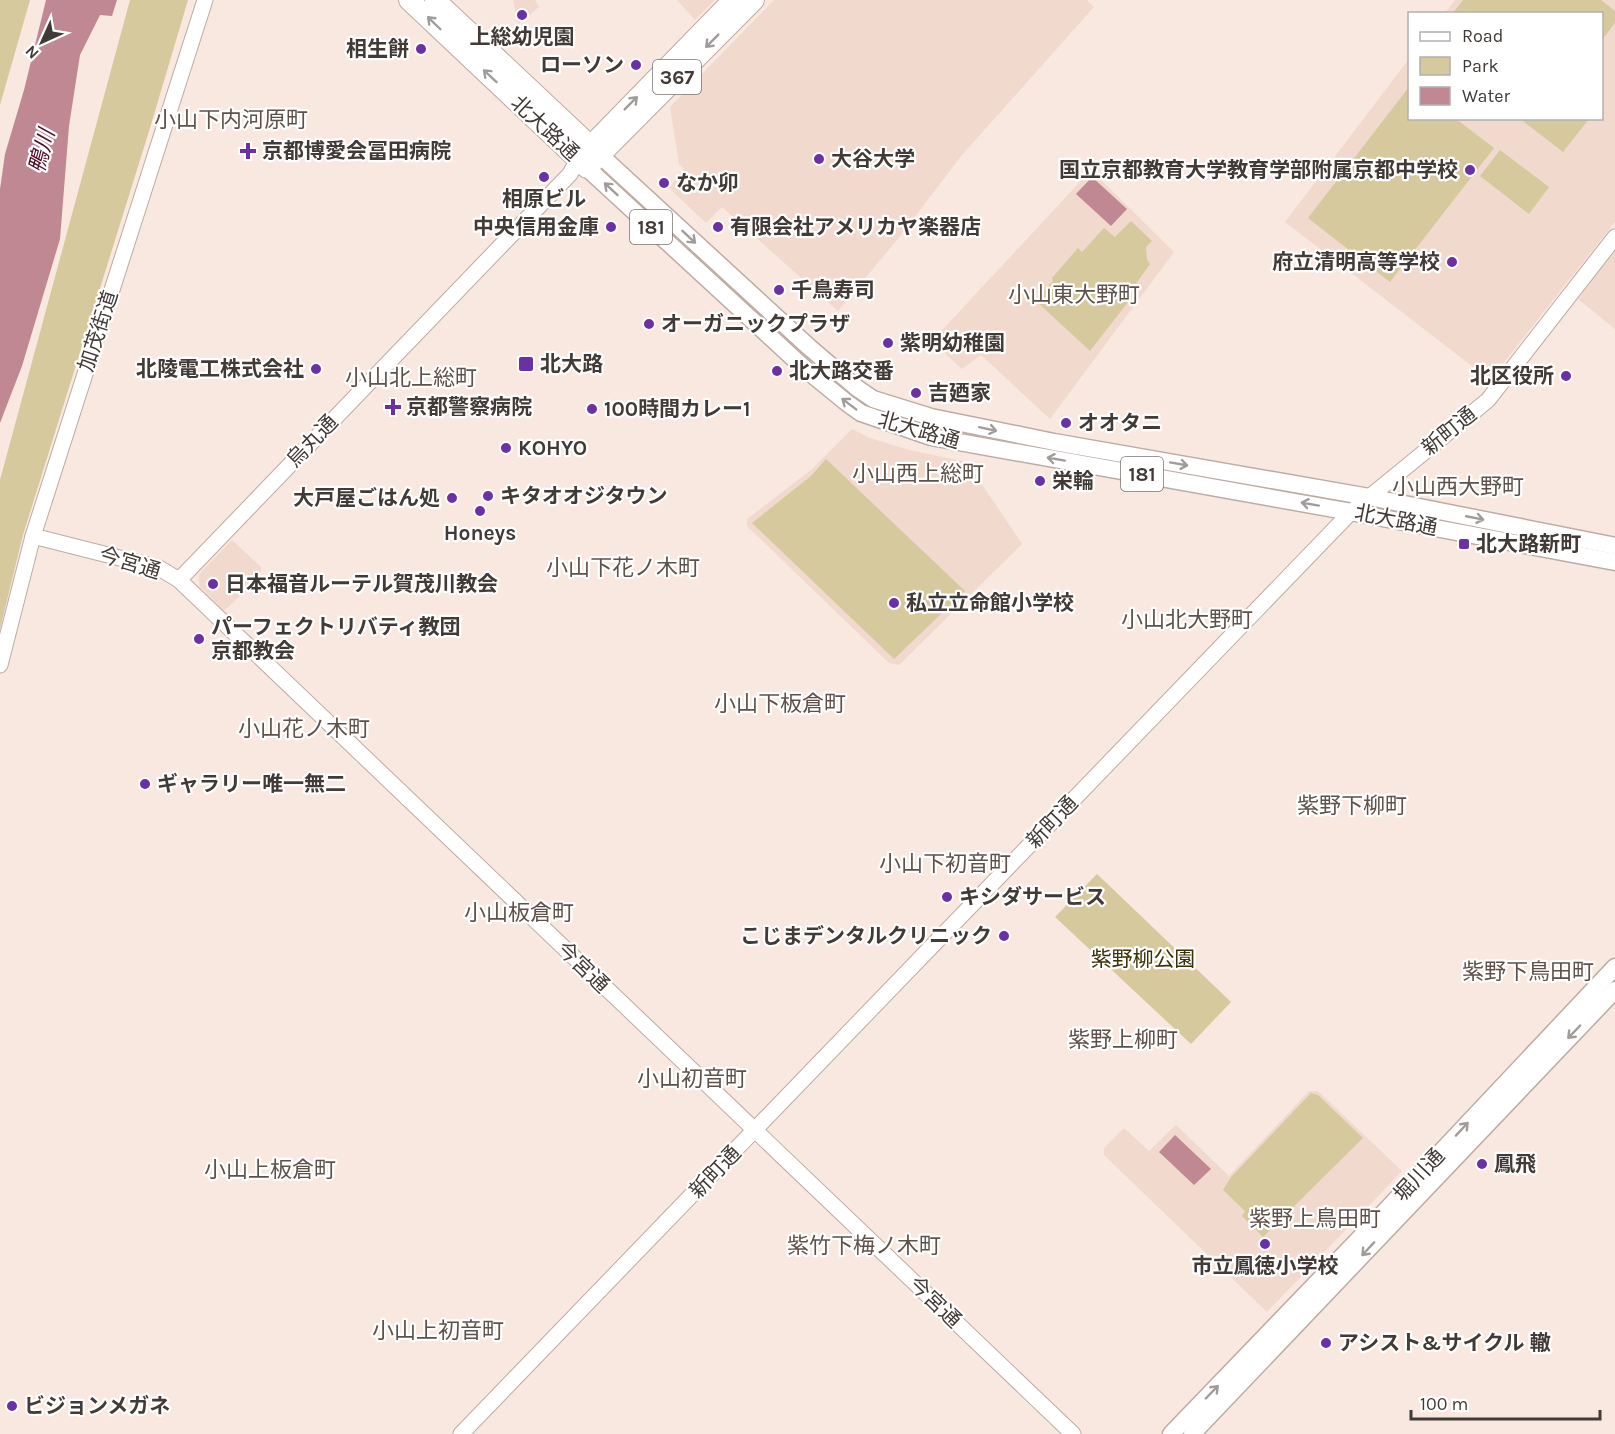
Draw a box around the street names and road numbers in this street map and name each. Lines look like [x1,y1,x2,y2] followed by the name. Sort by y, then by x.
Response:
[653,60,701,94] road number: 367
[506,91,584,165] street label: 北大路通
[630,210,672,244] road number: 181
[74,287,122,375] street label: 加茂街道
[1417,402,1481,460] street label: 新町通
[875,407,963,453] street label: 北大路通
[281,410,343,472] street label: 烏丸通
[1121,457,1163,491] road number: 181
[1352,500,1440,540] street label: 北大路通
[96,542,164,584] street label: 今宮通
[1021,791,1083,853] street label: 新町通
[552,936,614,998] street label: 今宮通
[684,1141,746,1203] street label: 新町通
[1389,1144,1449,1206] street label: 堀川通
[904,1271,966,1333] street label: 今宮通

